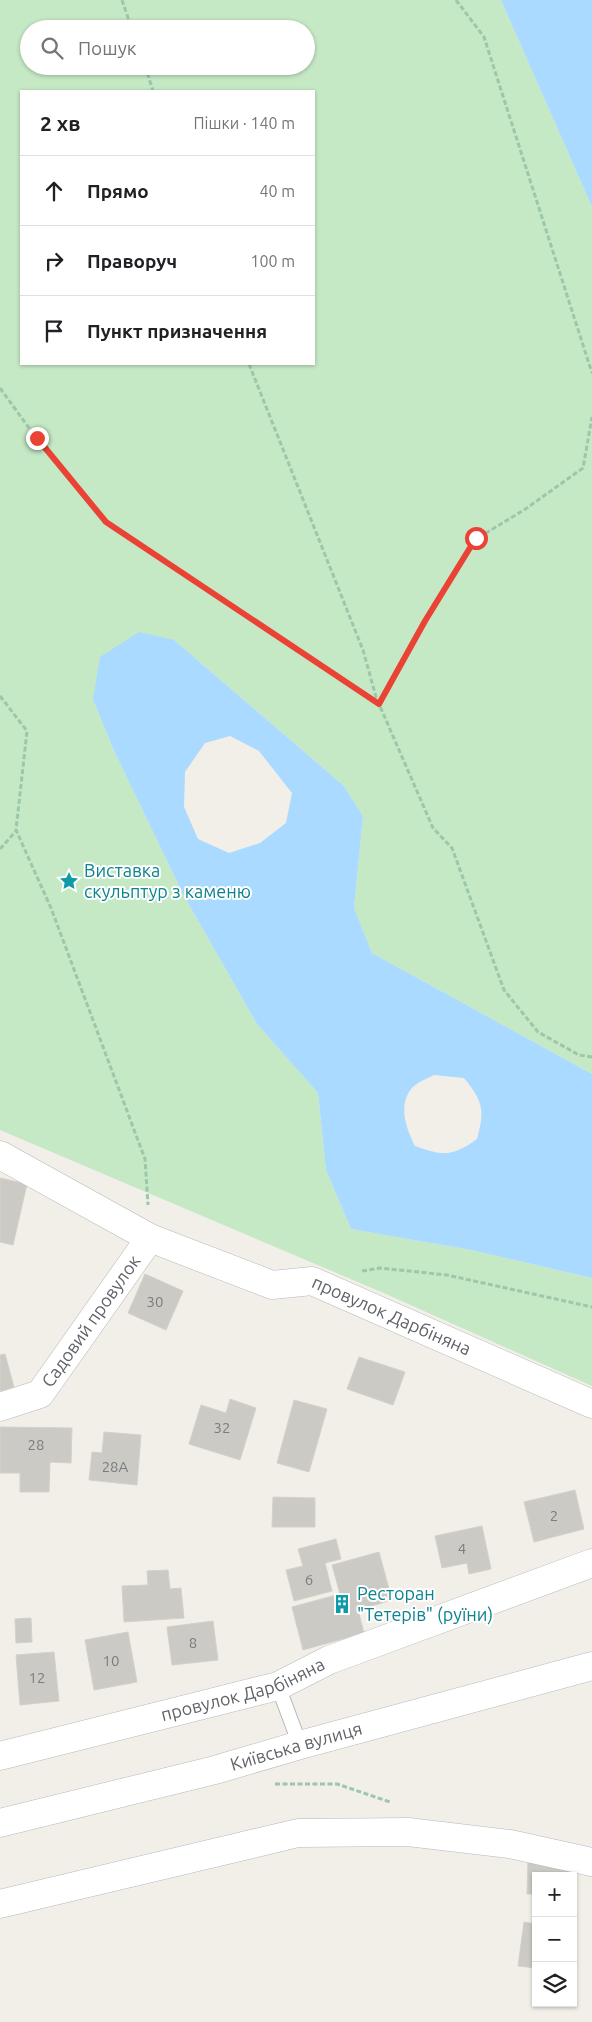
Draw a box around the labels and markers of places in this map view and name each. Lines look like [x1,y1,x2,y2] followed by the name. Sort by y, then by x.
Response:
[84,860,251,901] place label: Виставка скульптур з каменю
[58,870,80,892] place icon: Виставка скульптур з каменю
[357,1583,493,1625] place label: Ресторан "Тетерів" (руїни)
[331,1593,353,1615] building icon: Ресторан "Тетерів" (руїни)

